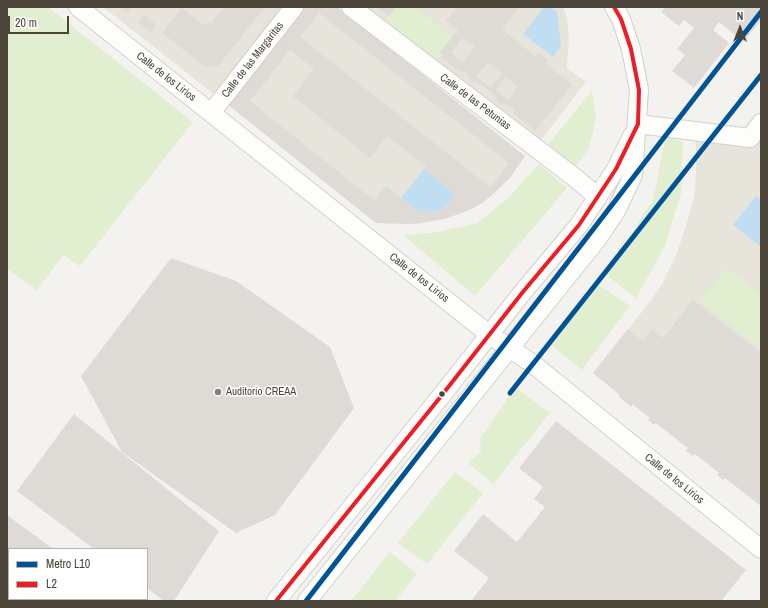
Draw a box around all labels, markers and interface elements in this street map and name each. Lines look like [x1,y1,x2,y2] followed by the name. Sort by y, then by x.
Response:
[10,8,71,34] scale bar
[720,8,760,48] north arrow
[737,9,743,23] text: N
[15,15,37,31] text: 20 m
[219,19,287,101] street label: Calle de las Margaritas
[133,50,199,104] street label: Calle de los Lirios
[437,71,513,133] street label: Calle de las Petunias
[386,251,452,305] street label: Calle de los Lirios
[226,385,296,399] place label: Auditorio CREAA
[213,387,223,397] marker: Auditorio CREAA
[437,389,447,399] unlabelled marker
[642,451,706,507] street label: Calle de los Lirios
[8,548,148,600] legend
[46,556,90,572] text: Metro L10
[46,576,57,592] text: L2

